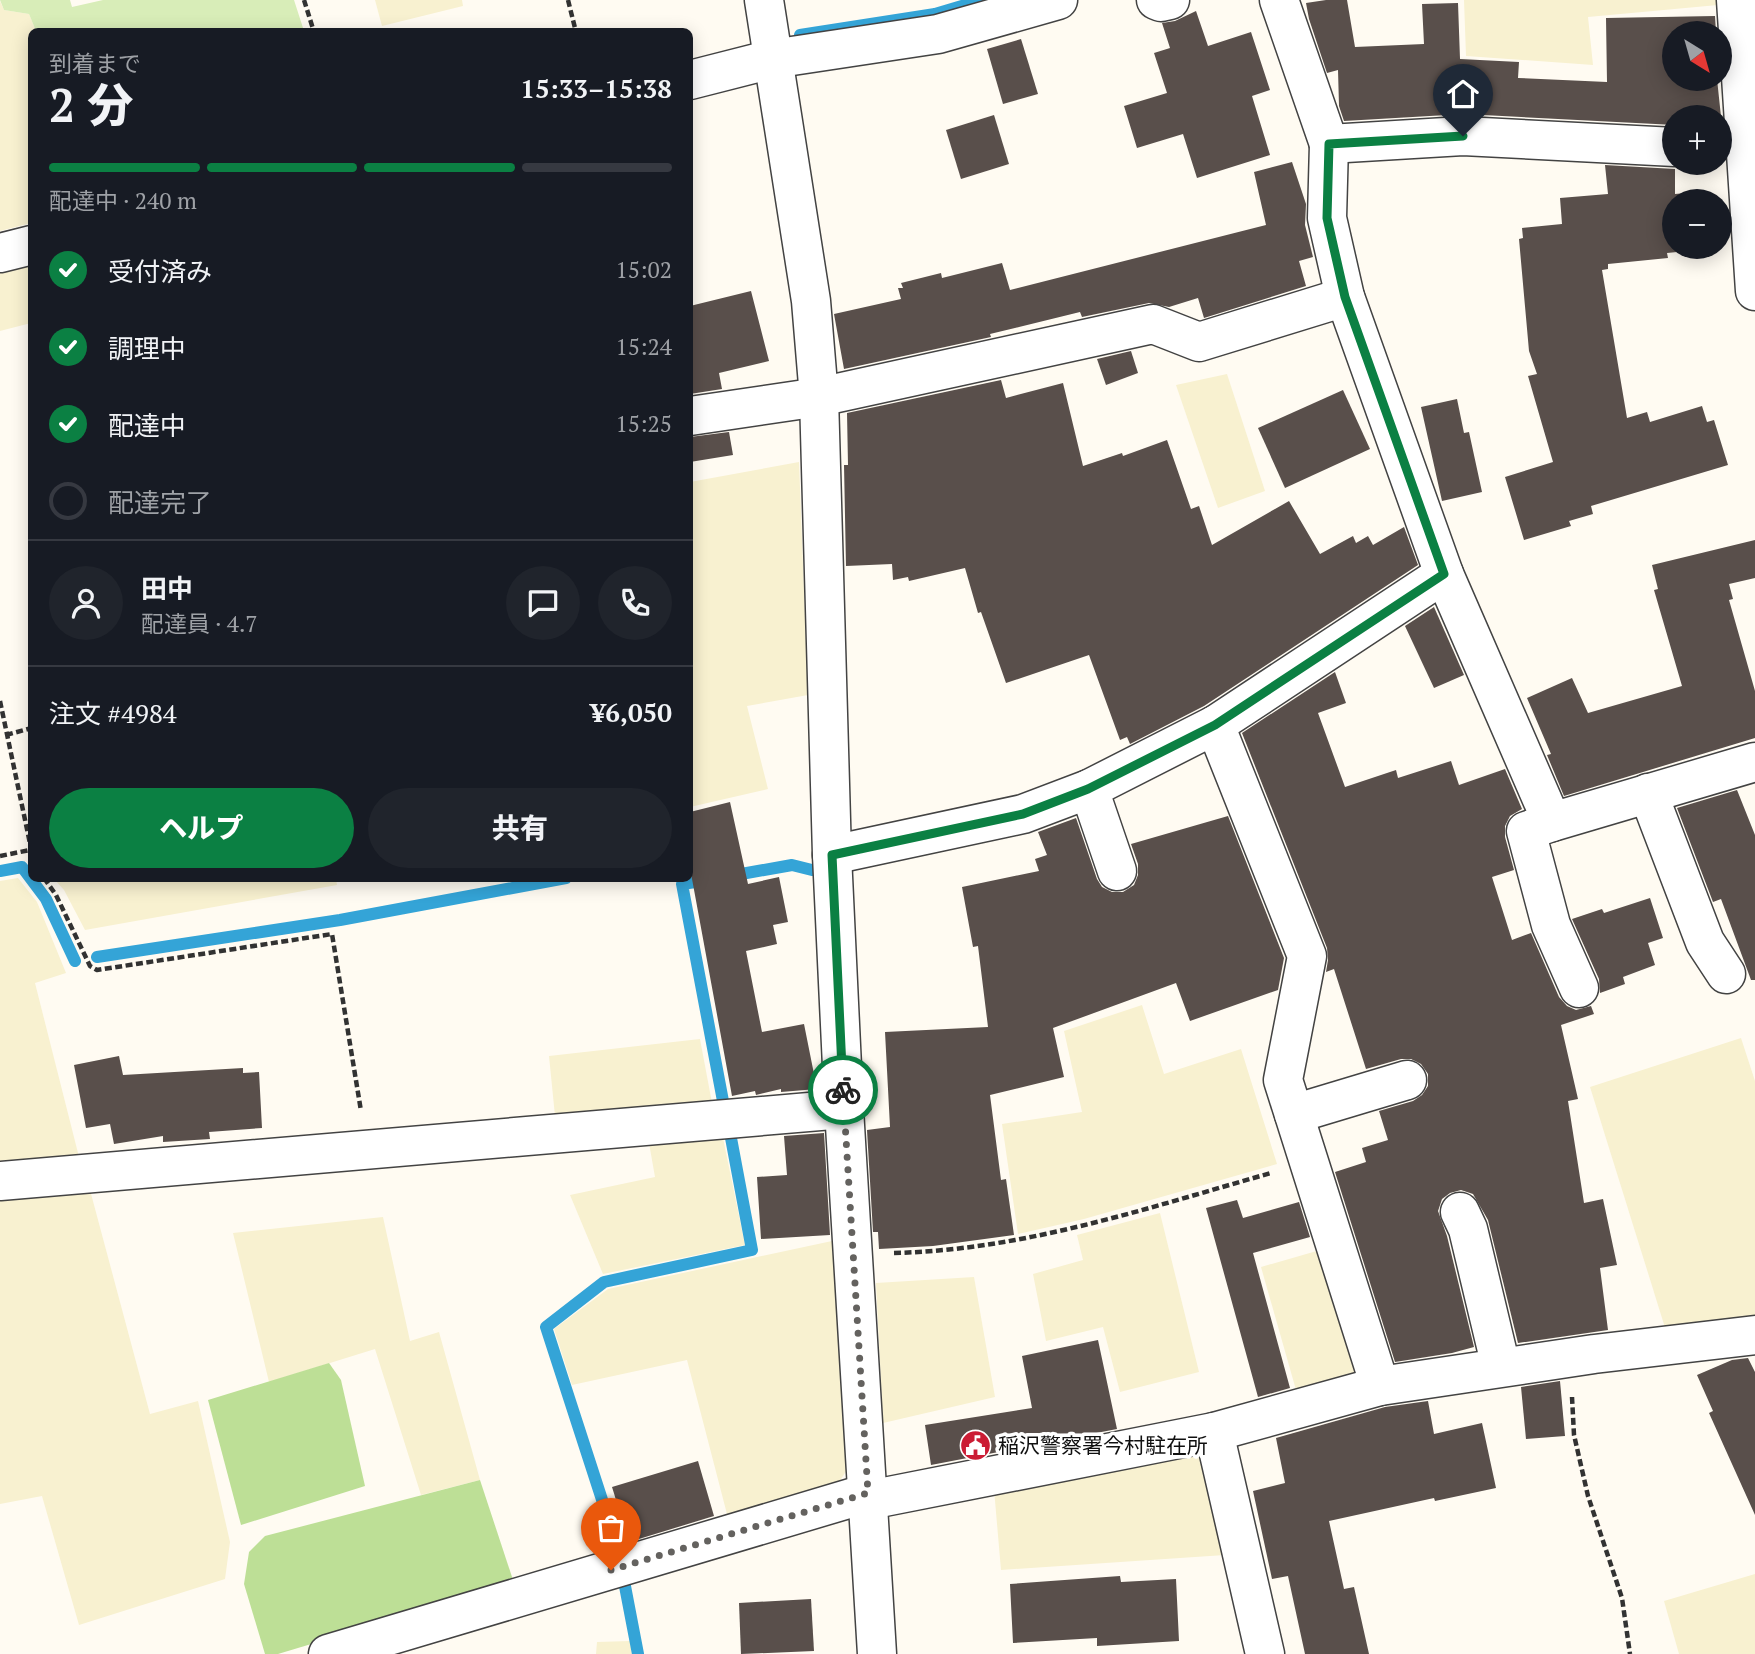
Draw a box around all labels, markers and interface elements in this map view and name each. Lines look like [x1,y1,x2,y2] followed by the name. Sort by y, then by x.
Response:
[1662,21,1732,91] north arrow
[1662,21,1732,259] map controls
[49,48,141,79] text: 到着まで
[1433,64,1493,136] pin
[520,71,672,105] text: 15:33–15:38
[49,74,133,135] text: 2 分
[1444,75,1482,113] icon: home
[1662,105,1732,175] button: +
[49,185,197,216] text: 配達中 · 240 m
[1662,189,1732,259] button: −
[49,251,87,289] icon: check
[108,254,212,288] text: 受付済み
[615,254,672,285] text: 15:02
[49,328,87,366] icon: check
[108,331,186,365] text: 調理中
[615,331,672,362] text: 15:24
[49,405,87,443] icon: check
[108,408,186,442] text: 配達中
[615,408,672,439] text: 15:25
[108,485,212,519] text: 配達完了
[49,566,123,640] button: person
[506,566,580,640] button: chat
[598,566,672,640] button: phone
[141,571,193,605] text: 田中
[141,608,258,639] text: 配達員 · 4.7
[591,695,672,729] text: ¥6,050
[49,696,177,730] text: 注文 #4984
[49,788,354,868] button: ヘルプ
[368,788,672,868] button: 共有
[808,1055,878,1125] courier
[824,1071,862,1109] icon: bike
[958,1429,992,1463] public building icon: 稲沢警察署今村駐在所
[998,1431,1208,1459] place label: 稲沢警察署今村駐在所
[581,1498,641,1570] pin
[592,1509,630,1547] icon: bag

